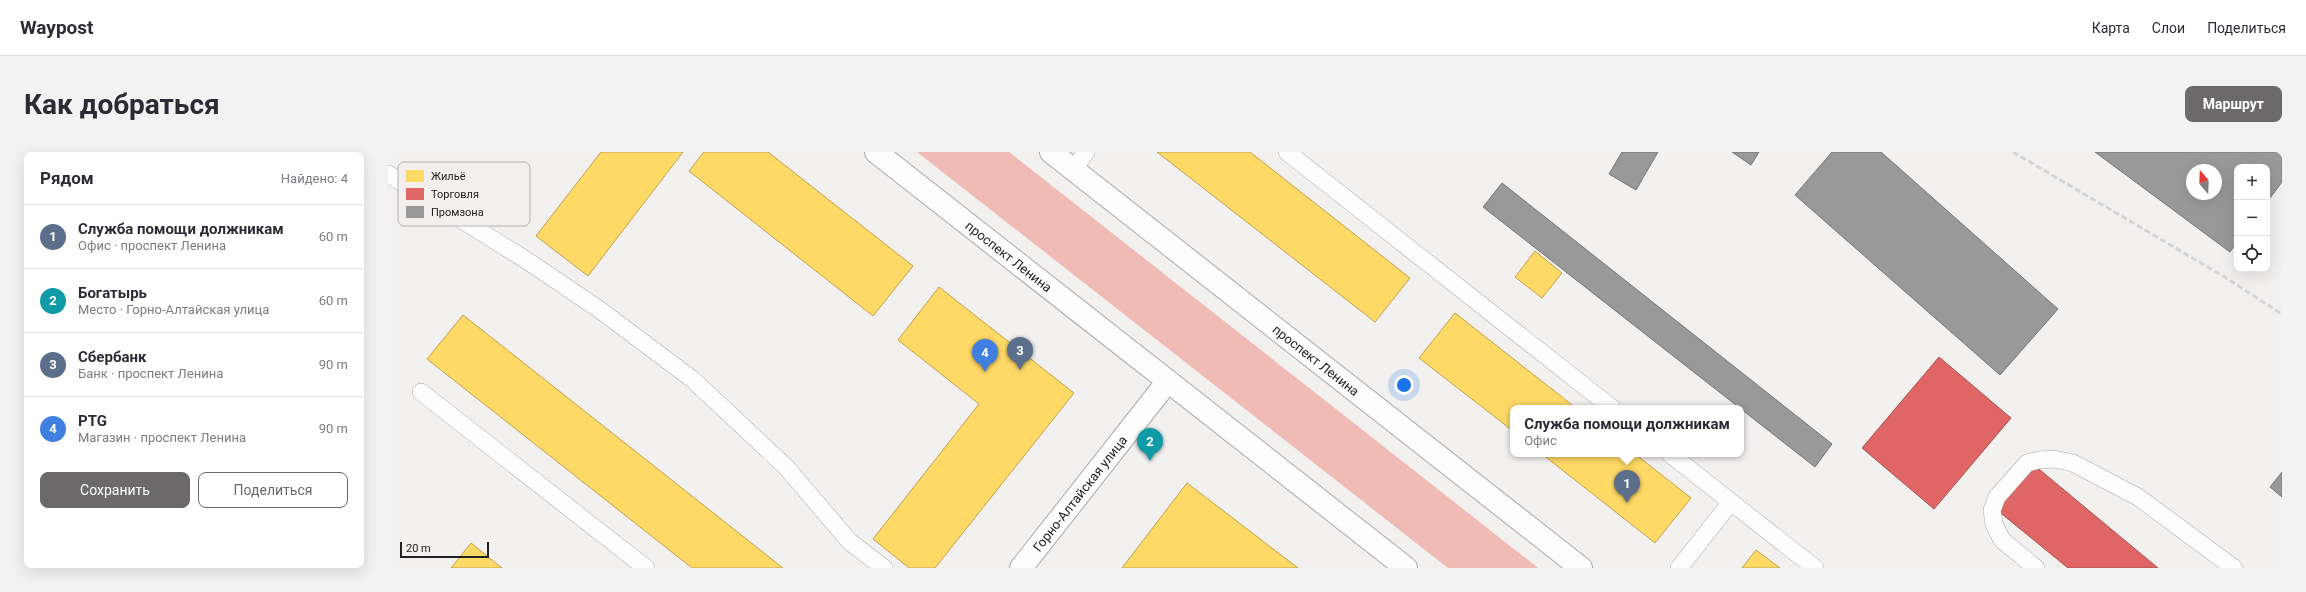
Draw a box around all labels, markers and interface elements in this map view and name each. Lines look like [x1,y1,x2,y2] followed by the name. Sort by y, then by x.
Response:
[20,16,94,39] text: Waypost
[2092,20,2130,36] text: Карта
[2152,20,2185,36] text: Слои
[2207,20,2286,36] text: Поделиться
[2185,86,2282,122] button: Маршрут
[24,88,220,121] text: Как добраться
[398,162,530,226] legend
[2186,164,2222,200] north arrow
[2234,164,2270,272] map controls
[2234,164,2270,200] button: +
[40,168,94,188] text: Рядом
[431,170,466,183] text: Жильё
[281,171,348,186] text: Найдено: 4
[431,188,479,201] text: Торговля
[2234,200,2270,236] button: −
[431,206,484,219] text: Промзона
[962,218,1055,295] street label: проспект Ленина
[78,220,284,238] text: Служба помощи должникам
[49,229,57,244] text: 1
[319,229,348,244] text: 60 m
[2234,236,2270,272] button: locate
[78,238,226,253] text: Офис · проспект Ленина
[78,284,147,302] text: Богатырь
[49,293,57,308] text: 2
[319,293,348,308] text: 60 m
[78,302,269,317] text: Место · Горно-Алтайская улица
[1270,322,1362,399] street label: проспект Ленина
[1007,337,1033,370] pin: 3
[972,339,998,372] pin: 4
[78,348,146,366] text: Сбербанк
[49,357,57,372] text: 3
[319,357,348,372] text: 90 m
[78,366,223,381] text: Банк · проспект Ленина
[1394,375,1414,395] your location
[1510,405,1744,457] popup
[78,412,107,430] text: PTG
[1524,415,1730,433] text: Служба помощи должникам
[49,421,57,436] text: 4
[319,421,348,436] text: 90 m
[1137,428,1163,461] pin: 2
[78,430,246,445] text: Магазин · проспект Ленина
[1030,433,1130,555] street label: Горно-Алтайская улица
[1524,433,1557,448] text: Офис
[1614,470,1640,503] pin: 1
[40,472,190,508] button: Сохранить
[198,472,348,508] button: Поделиться
[400,540,489,559] scale bar
[406,542,431,555] text: 20 m

